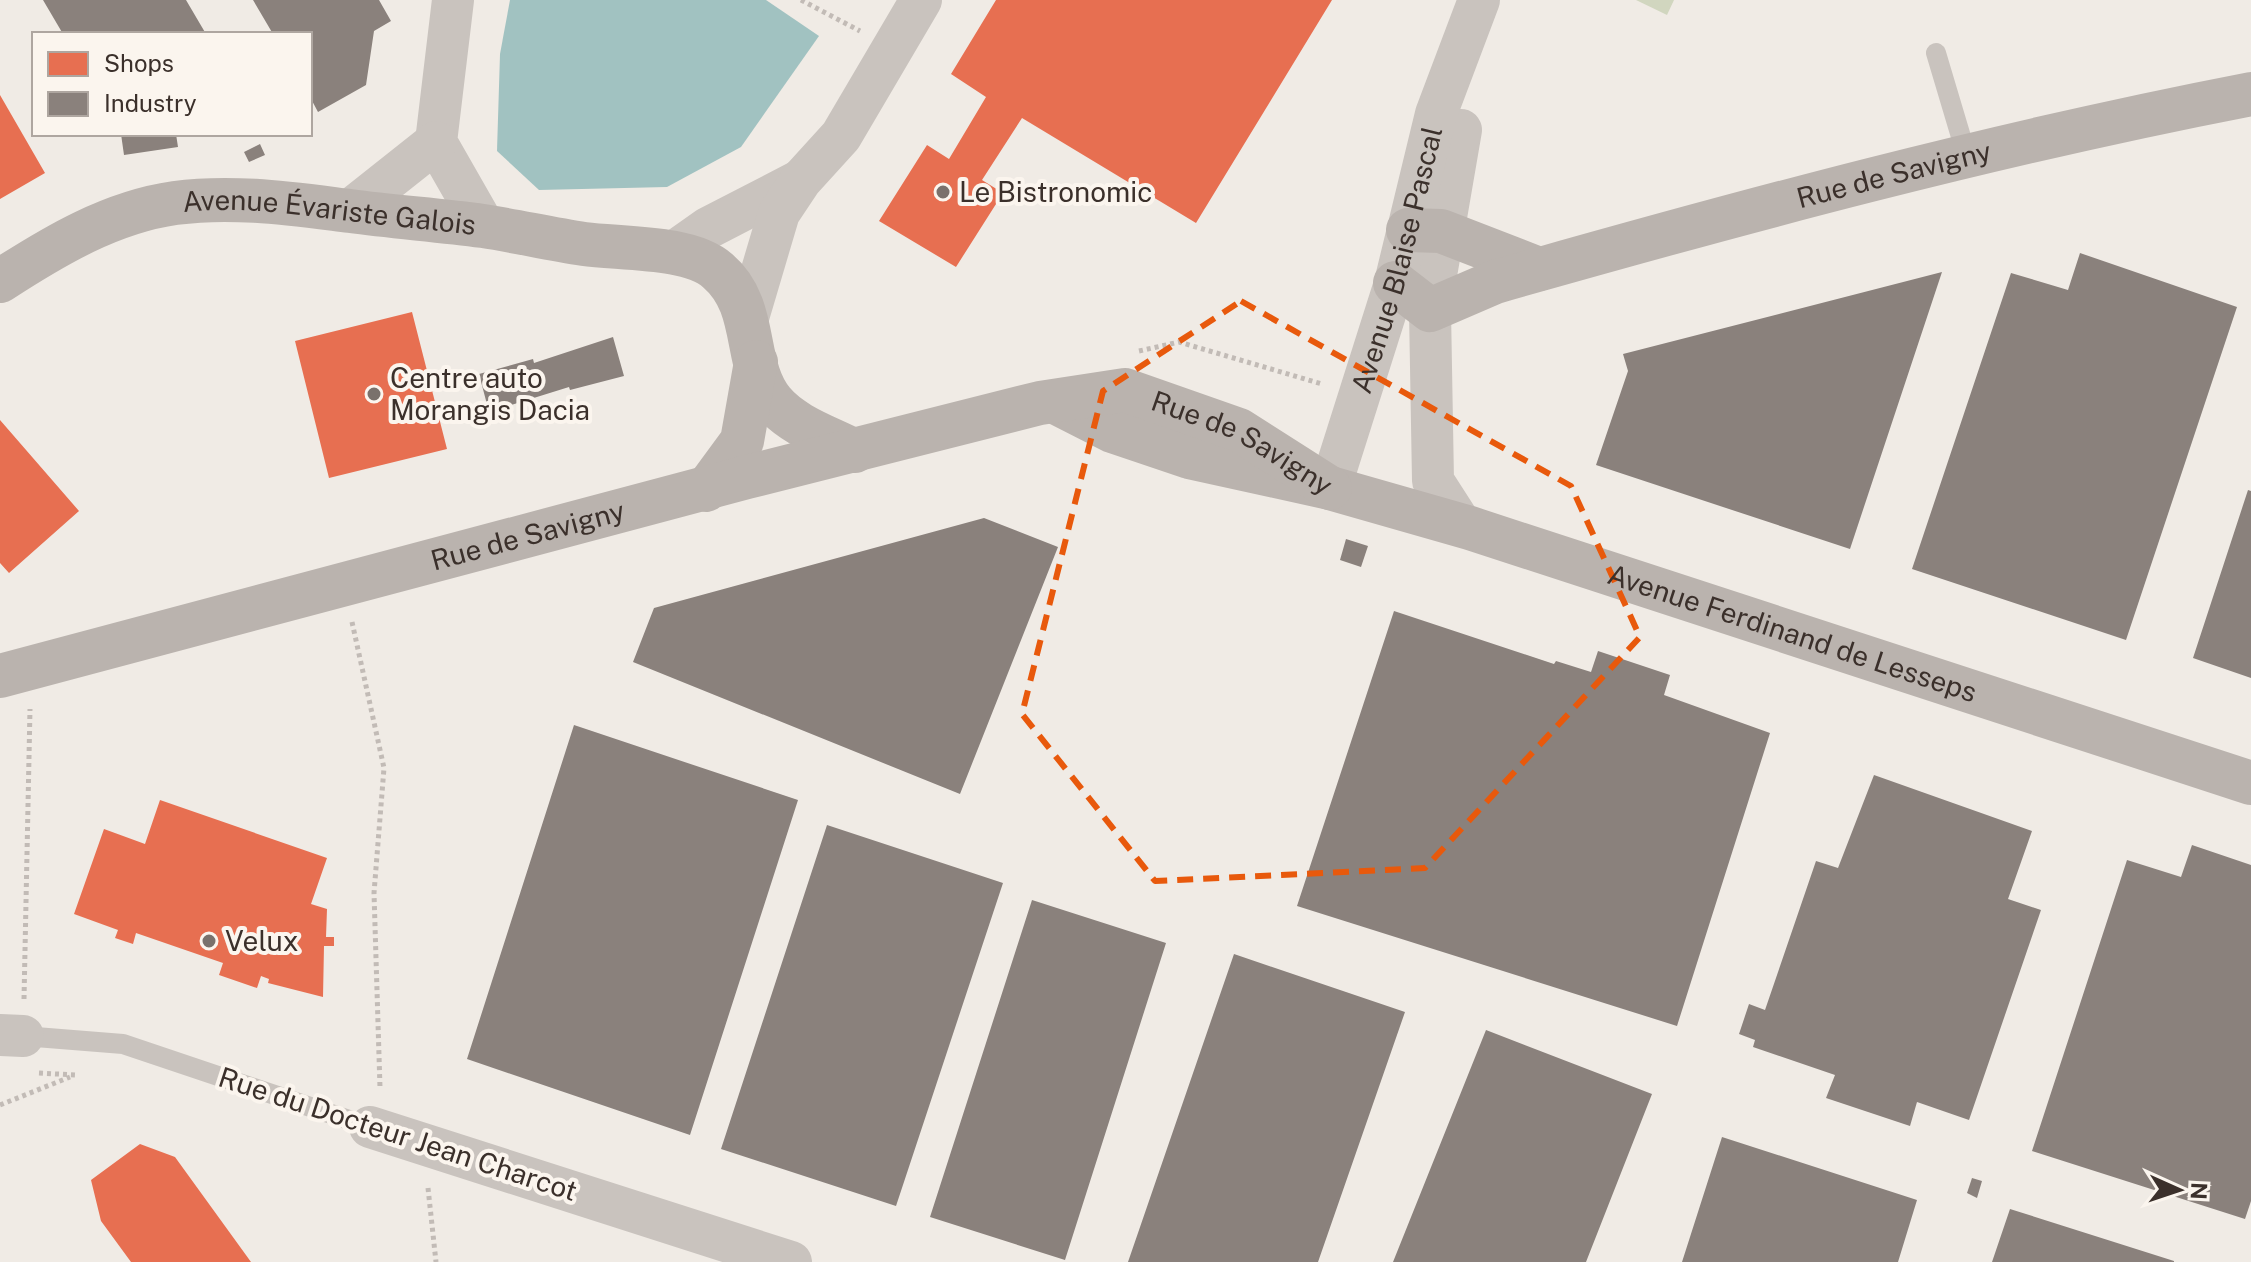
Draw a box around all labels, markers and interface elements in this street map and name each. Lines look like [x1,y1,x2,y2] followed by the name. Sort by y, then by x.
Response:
[32,32,312,136] legend
[104,49,174,77] text: Shops
[104,89,197,117] text: Industry
[1344,123,1448,397] street label: Avenue Blaise Pascal
[1793,134,1994,214] street label: Rue de Savigny
[959,175,1152,208] place label: Le Bistronomic
[181,183,478,241] street label: Avenue Évariste Galois
[934,183,952,201] marker: Le Bistronomic
[390,361,590,426] place label: Centre auto Morangis Dacia
[1147,384,1339,501] street label: Rue de Savigny
[365,385,383,403] marker: Centre auto Morangis Dacia
[427,493,628,577] street label: Rue de Savigny
[1604,557,1981,708] street label: Avenue Ferdinand de Lesseps
[225,924,299,957] place label: Velux
[200,932,218,950] marker: Velux
[215,1060,582,1207] street label: Rue du Docteur Jean Charcot
[2139,1150,2219,1230] north arrow
[2186,1182,2212,1200] text: N

